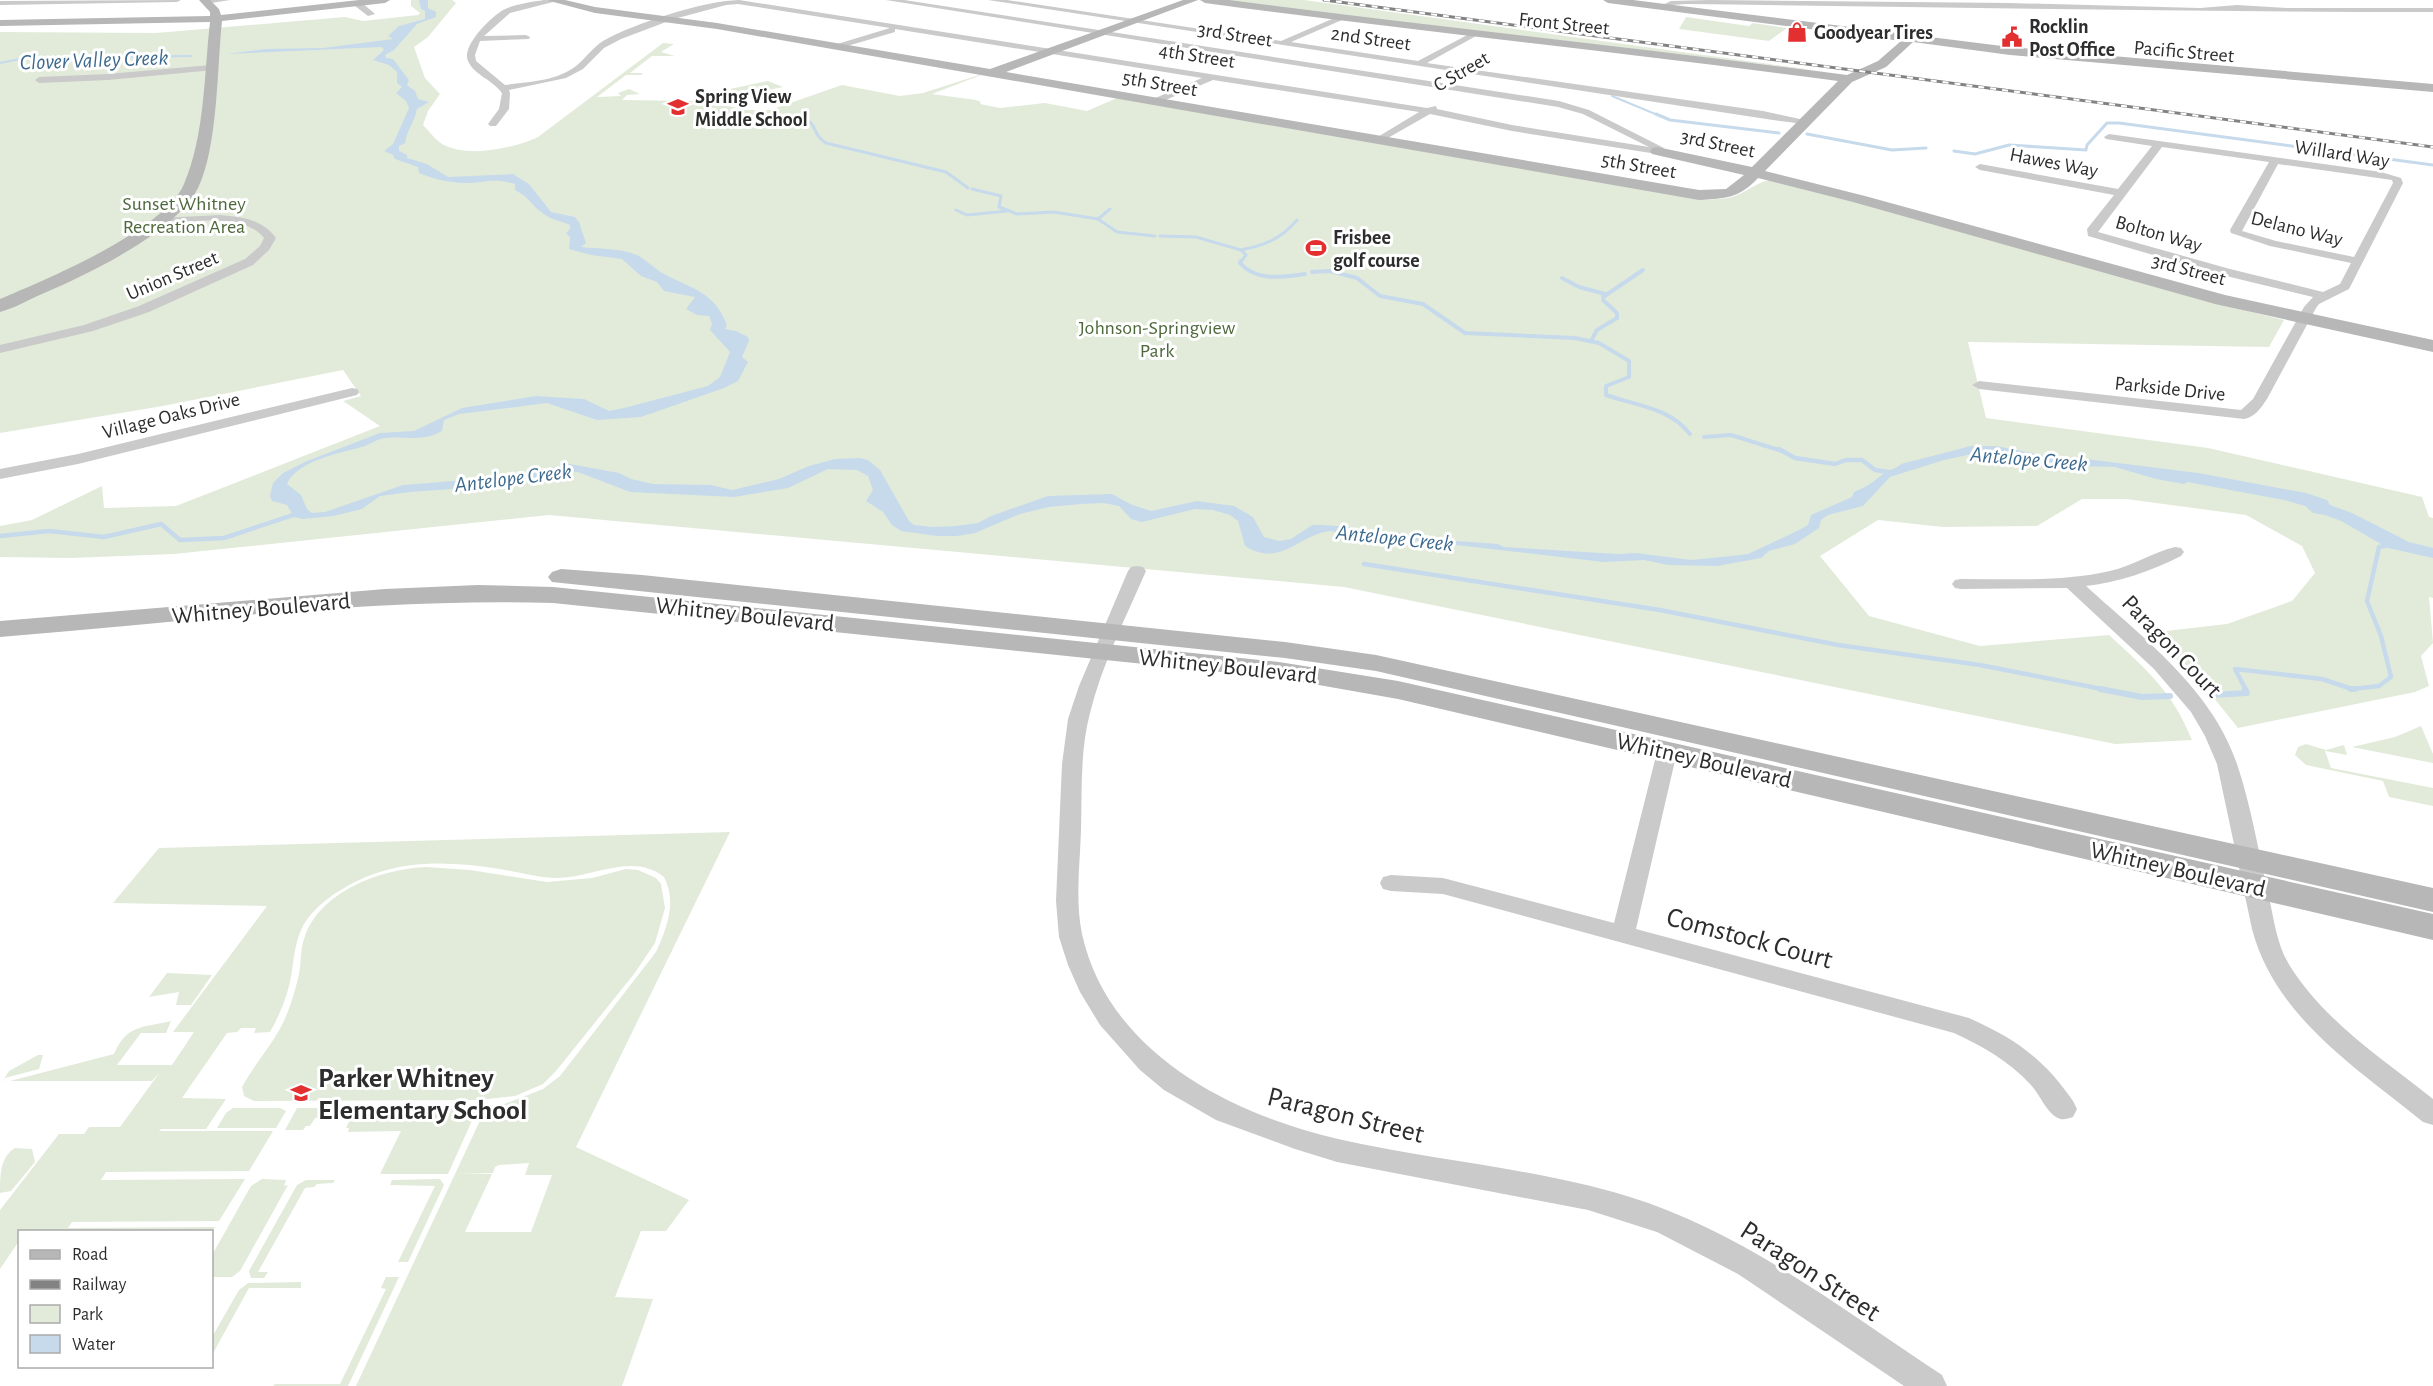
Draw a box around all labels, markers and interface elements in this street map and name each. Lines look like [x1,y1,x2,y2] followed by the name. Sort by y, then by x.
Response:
[1518,9,1611,39] street label: Front Street
[2029,17,2115,60] place label: Rocklin Post Office
[1196,19,1274,51] street label: 3rd Street
[1785,20,1809,44] shop icon: Goodyear Tires
[1814,23,1933,43] place label: Goodyear Tires
[1330,24,1413,55] street label: 2nd Street
[2000,25,2024,49] public building icon: Rocklin Post Office
[2133,38,2236,66] street label: Pacific Street
[1157,40,1237,72] street label: 4th Street
[19,46,169,74] water label: Clover Valley Creek
[1430,48,1493,96] street label: C Street
[1121,68,1199,100] street label: 5th Street
[695,87,808,130] place label: Spring View Middle School
[666,95,690,119] school or university icon: Spring View Middle School
[1679,126,1757,162] street label: 3rd Street
[2293,137,2391,171] street label: Willard Way
[2008,145,2100,181] street label: Hawes Way
[1600,150,1678,182] street label: 5th Street
[122,194,246,237] park label: Sunset Whitney Recreation Area
[2249,208,2345,250] street label: Delano Way
[2113,212,2205,256] street label: Bolton Way
[1333,228,1420,271] place label: Frisbee golf course
[1304,236,1328,260] sports icon: Frisbee golf course
[124,247,222,304] street label: Union Street
[2150,251,2228,290] street label: 3rd Street
[1079,318,1236,361] park label: Johnson-Springview Park
[2114,373,2226,405] street label: Parkside Drive
[100,389,242,443] street label: Village Oaks Drive
[1968,443,2089,476] water label: Antelope Creek
[452,460,573,497] water label: Antelope Creek
[1334,521,1455,556] water label: Antelope Creek
[171,589,351,629] street label: Whitney Boulevard
[2117,591,2226,703] street label: Paragon Court
[655,594,835,636] street label: Whitney Boulevard
[1138,646,1318,688] street label: Whitney Boulevard
[1614,729,1794,793] street label: Whitney Boulevard
[2088,838,2268,902] street label: Whitney Boulevard
[1664,903,1835,975] street label: Comstock Court
[318,1065,527,1125] place label: Parker Whitney Elementary School
[289,1081,313,1105] school or university icon: Parker Whitney Elementary School
[1264,1083,1427,1149] street label: Paragon Street
[1735,1216,1885,1327] street label: Paragon Street
[18,1230,213,1368] legend
[72,1246,108,1264] text: Road
[72,1276,127,1294] text: Railway
[72,1306,104,1324] text: Park
[72,1336,115,1354] text: Water

